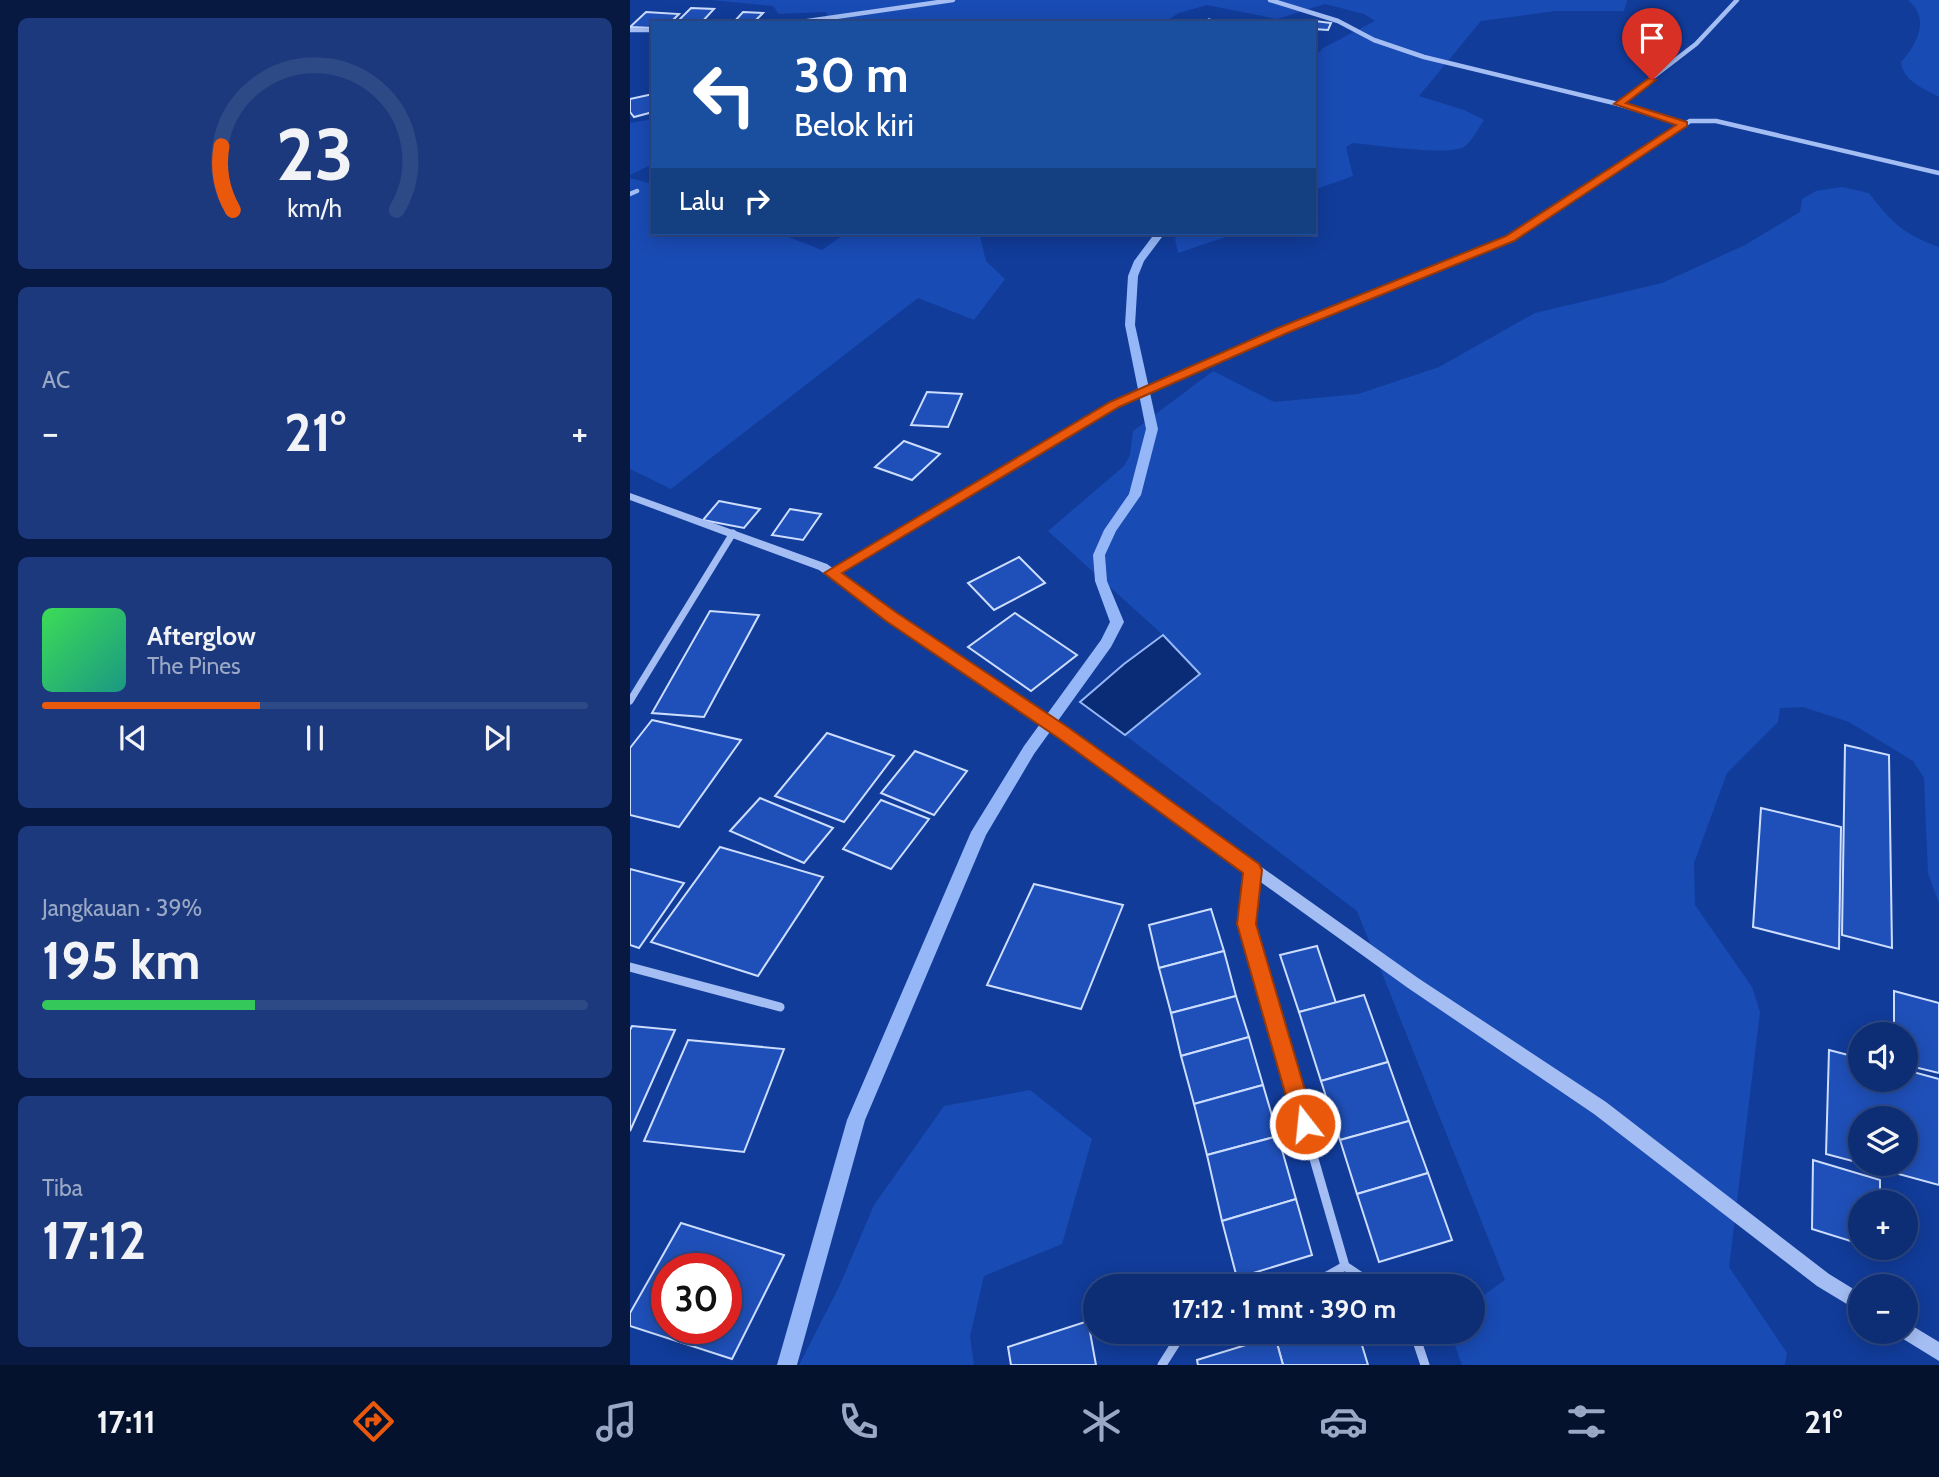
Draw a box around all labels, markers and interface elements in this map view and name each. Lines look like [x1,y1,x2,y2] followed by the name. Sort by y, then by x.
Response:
[1622,8,1682,80] pin
[1633,19,1671,57] icon: arrive
[794,45,909,104] text: 30 m
[679,49,770,140] icon: left
[794,105,914,144] text: Belok kiri
[276,110,354,198] text: 23
[738,182,776,220] icon: right
[679,185,724,217] text: Lalu
[288,193,342,223] text: km/h
[42,366,70,394] text: AC
[284,401,346,464] text: 21°
[42,409,59,456] text: −
[571,409,588,456] text: +
[147,620,256,652] text: Afterglow
[147,652,241,680] text: The Pines
[114,719,152,757] icon: previous
[296,719,334,757] icon: pause
[478,719,516,757] icon: next
[42,894,202,922] text: Jangkauan · 39%
[42,929,200,992] text: 195 km
[1848,1022,1918,1344] map controls
[1848,1022,1918,1092] button: sound
[1268,1087,1342,1161] position arrow
[1848,1106,1918,1176] button: layers
[42,1174,83,1202] text: Tiba
[1848,1190,1918,1260] button: +
[42,1209,146,1272] text: 17:12
[651,1253,742,1344] speed limit sign: 30
[1848,1274,1918,1344] button: −
[1172,1293,1396,1325] text: 17:12 · 1 mnt · 390 m
[349,1397,398,1446] icon: directions
[592,1397,641,1446] icon: music
[834,1397,883,1446] icon: phone
[1077,1397,1126,1446] icon: climate
[1319,1397,1368,1446] icon: car
[1562,1397,1611,1446] icon: filters
[97,1402,156,1441] text: 17:11
[1804,1402,1842,1441] text: 21°

